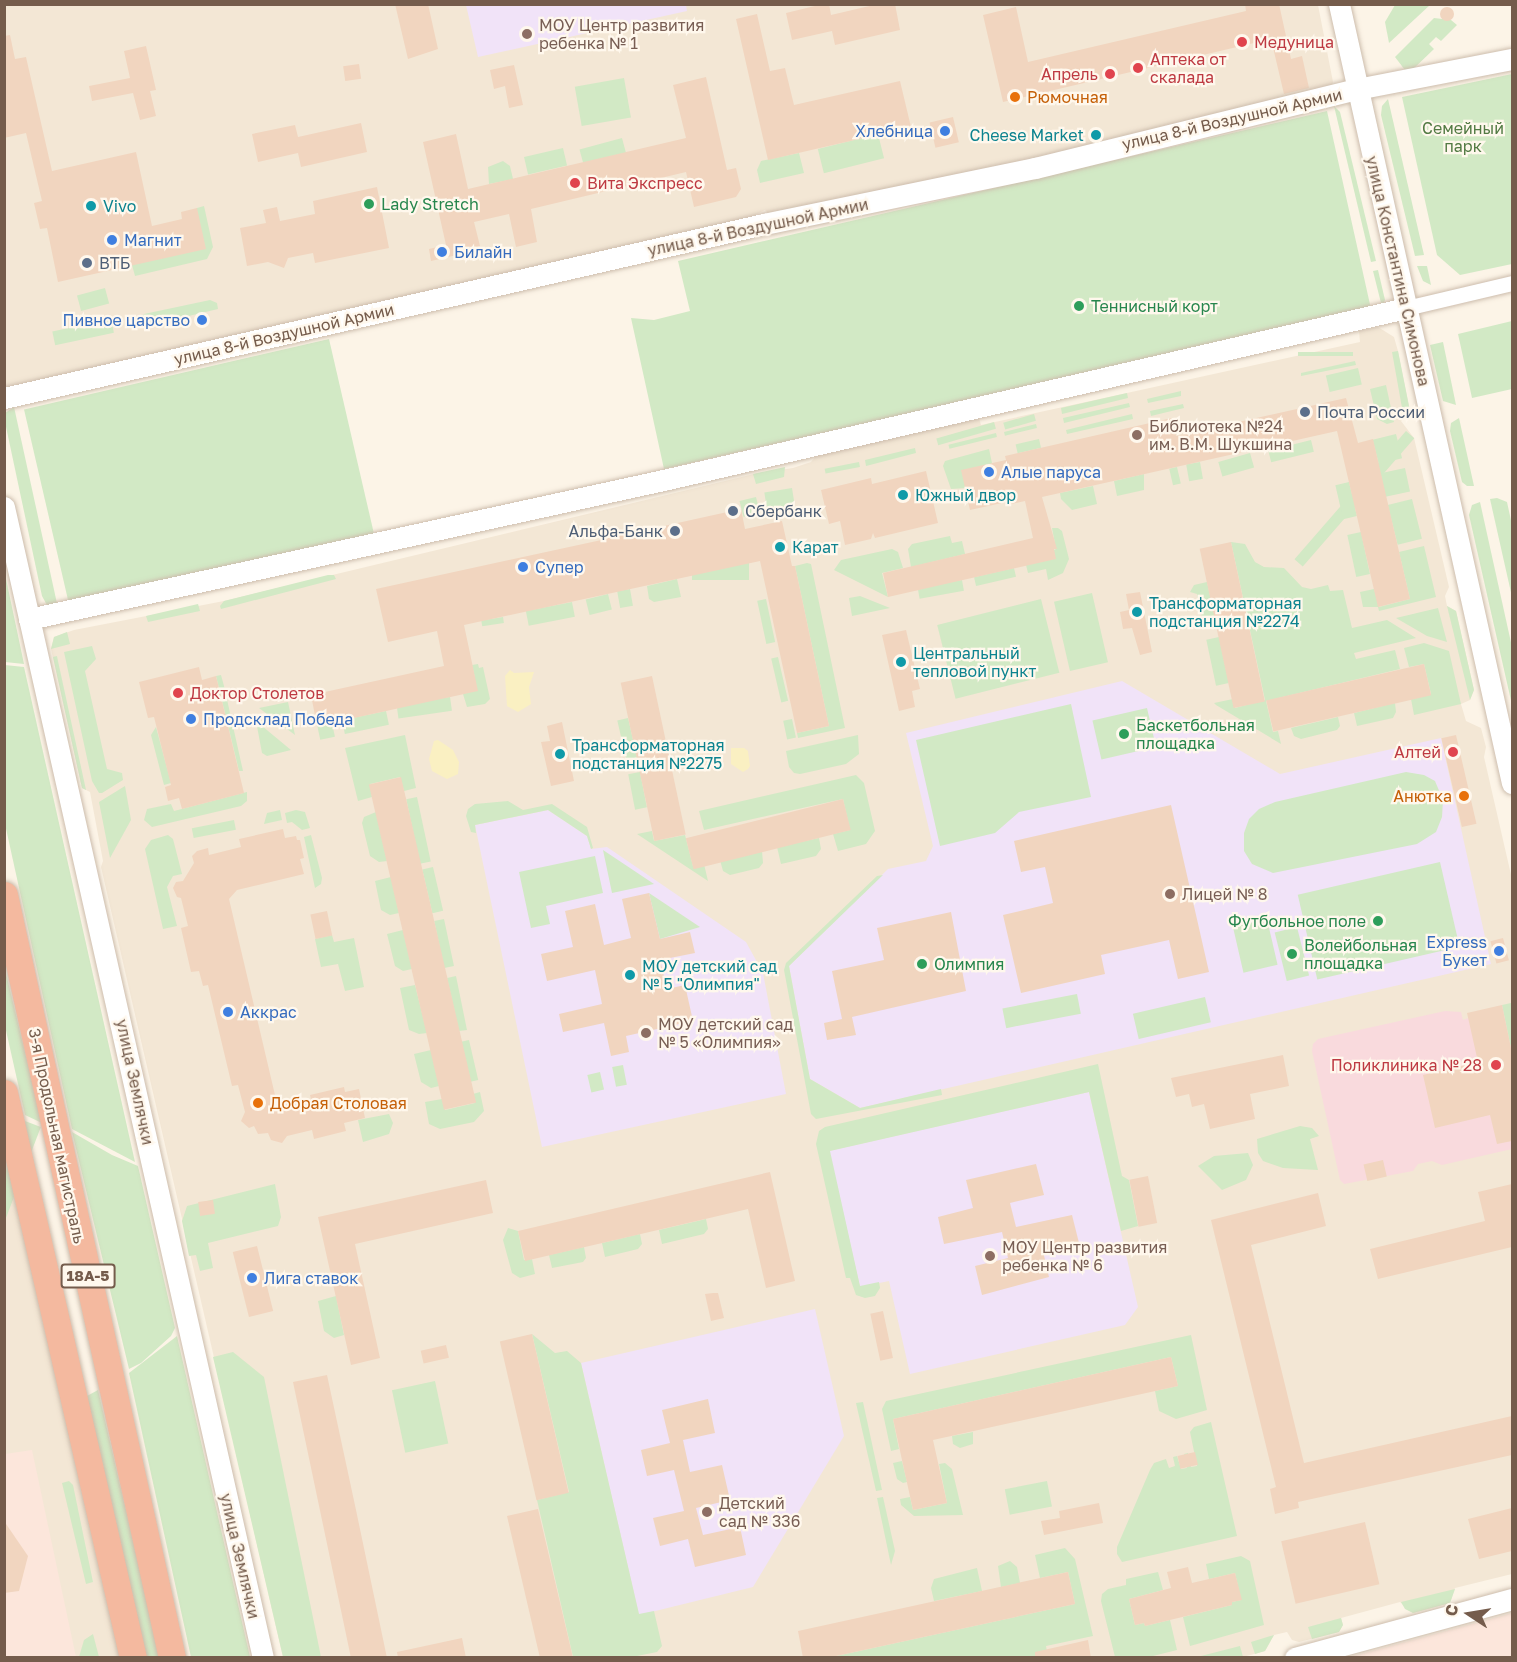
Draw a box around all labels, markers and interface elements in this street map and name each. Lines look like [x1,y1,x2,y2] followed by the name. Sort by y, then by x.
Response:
[539,15,704,53] place label: МОУ Центр развития ребенка № 1
[520,27,534,41] marker: МОУ Центр развития ребенка № 1
[1254,32,1334,52] place label: Медуница
[1235,35,1249,49] marker: Медуница
[1150,49,1227,87] place label: Аптека от скалада
[1131,61,1145,75] marker: Аптека от скалада
[1041,64,1098,84] place label: Апрель
[1103,67,1117,81] marker: Апрель
[1120,84,1344,154] street label: улица 8-й Воздушной Армии
[1027,87,1108,107] place label: Рюмочная
[1008,90,1022,104] marker: Рюмочная
[1422,118,1504,156] park label: Семейный парк
[855,121,933,141] place label: Хлебница
[938,124,952,138] marker: Хлебница
[970,125,1084,145] place label: Cheese Market
[1089,128,1103,142] marker: Cheese Market
[1362,154,1434,388] street label: улица Константина Симонова
[587,173,703,193] place label: Вита Экспресс
[568,176,582,190] marker: Вита Экспресс
[381,194,479,214] place label: Lady Stretch
[646,194,870,260] street label: улица 8-й Воздушной Армии
[103,196,136,216] place label: Vivo
[362,197,376,211] marker: Lady Stretch
[84,199,98,213] marker: Vivo
[124,230,182,250] place label: Магнит
[105,233,119,247] marker: Магнит
[454,242,512,262] place label: Билайн
[435,245,449,259] marker: Билайн
[99,253,130,273] place label: ВТБ
[80,256,94,270] marker: ВТБ
[1091,296,1218,316] place label: Теннисный корт
[172,299,396,369] street label: улица 8-й Воздушной Армии
[1072,299,1086,313] marker: Теннисный корт
[62,310,190,330] place label: Пивное царство
[195,313,209,327] marker: Пивное царство
[1317,402,1425,422] place label: Почта России
[1298,405,1312,419] marker: Почта России
[1149,416,1292,454] place label: Библиотека №24 им. В.М. Шукшина
[1130,428,1144,442] marker: Библиотека №24 им. В.М. Шукшина
[1001,462,1101,482] place label: Алые паруса
[982,465,996,479] marker: Алые паруса
[915,485,1016,505] place label: Южный двор
[896,488,910,502] marker: Южный двор
[745,501,822,521] place label: Сбербанк
[726,504,740,518] marker: Сбербанк
[568,521,663,541] place label: Альфа-Банк
[668,524,682,538] marker: Альфа-Банк
[792,537,839,557] place label: Карат
[773,540,787,554] marker: Карат
[535,557,584,577] place label: Супер
[516,560,530,574] marker: Супер
[1149,593,1302,631] place label: Трансформаторная подстанция №2274
[1130,605,1144,619] marker: Трансформаторная подстанция №2274
[913,643,1036,681] place label: Центральный тепловой пункт
[894,655,908,669] marker: Центральный тепловой пункт
[190,683,324,703] place label: Доктор Столетов
[171,686,185,700] marker: Доктор Столетов
[203,709,353,729] place label: Продсклад Победа
[184,712,198,726] marker: Продсклад Победа
[1136,715,1255,753] place label: Баскетбольная площадка
[1117,727,1131,741] marker: Баскетбольная площадка
[572,735,725,773] place label: Трансформаторная подстанция №2275
[1394,742,1441,762] place label: Алтей
[1446,745,1460,759] marker: Алтей
[553,747,567,761] marker: Трансформаторная подстанция №2275
[1393,786,1452,806] place label: Анютка
[1457,789,1471,803] marker: Анютка
[1182,884,1267,904] place label: Лицей № 8
[1163,887,1177,901] marker: Лицей № 8
[1228,911,1366,931] place label: Футбольное поле
[1371,914,1385,928] marker: Футбольное поле
[1426,932,1487,970] place label: Express Букет
[1304,935,1417,973] place label: Волейбольная площадка
[1492,944,1506,958] marker: Express Букет
[1285,947,1299,961] marker: Волейбольная площадка
[934,954,1004,974] place label: Олимпия
[642,956,777,994] place label: МОУ детский сад № 5 "Олимпия"
[915,957,929,971] marker: Олимпия
[623,968,637,982] marker: МОУ детский сад № 5 "Олимпия"
[240,1002,297,1022] place label: Аккрас
[221,1005,235,1019] marker: Аккрас
[658,1014,793,1052] place label: МОУ детский сад № 5 «Олимпия»
[112,1017,158,1147] street label: улица Землячки
[639,1026,653,1040] marker: МОУ детский сад № 5 «Олимпия»
[25,1027,89,1245] street label: 3-я Продольная магистраль
[1331,1055,1482,1075] place label: Поликлиника № 28
[1487,1056,1505,1074] marker: Поликлиника № 28
[270,1093,407,1113] place label: Добрая Столовая
[251,1096,265,1110] marker: Добрая Столовая
[1002,1237,1167,1275] place label: МОУ Центр развития ребенка № 6
[983,1249,997,1263] marker: МОУ Центр развития ребенка № 6
[60,1264,116,1288] road number: 18А-5
[264,1268,358,1288] place label: Лига ставок
[245,1271,259,1285] marker: Лига ставок
[216,1491,264,1621] street label: улица Землячки
[719,1493,800,1531] place label: Детский сад № 336
[700,1505,714,1519] marker: Детский сад № 336
[1439,1584,1499,1644] north arrow
[1440,1603,1462,1618] text: С

